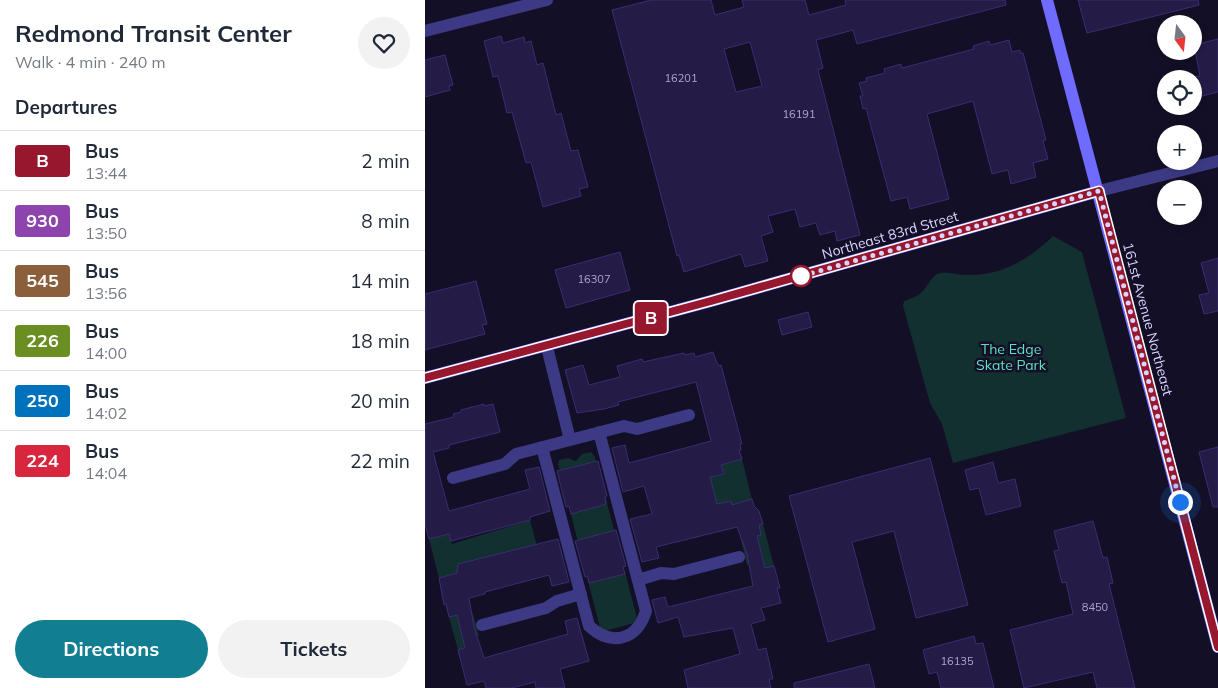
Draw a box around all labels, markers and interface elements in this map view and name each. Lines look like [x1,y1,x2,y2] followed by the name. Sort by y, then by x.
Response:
[1157,15,1203,60] north arrow
[1157,15,1202,225] map controls
[358,17,410,69] button: heart
[15,18,292,48] text: Redmond Transit Center
[15,52,166,72] text: Walk · 4 min · 240 m
[1157,70,1202,115] button: locate
[665,71,698,85] house number: 16201
[15,95,117,119] text: Departures
[783,107,816,121] house number: 16191
[1157,125,1202,170] button: +
[85,139,119,163] text: Bus
[36,149,49,172] text: B
[361,149,410,173] text: 2 min
[85,163,127,183] text: 13:44
[1157,180,1202,225] button: −
[85,199,119,223] text: Bus
[820,207,960,263] street label: Northeast 83rd Street
[26,209,59,232] text: 930
[361,209,410,233] text: 8 min
[85,223,127,243] text: 13:50
[1119,240,1177,398] street label: 161st Avenue Northeast
[85,259,119,283] text: Bus
[790,265,812,287] unlabelled marker
[26,269,59,292] text: 545
[350,269,410,293] text: 14 min
[578,272,611,286] house number: 16307
[85,283,127,303] text: 13:56
[635,302,667,334] line badge: B
[645,306,657,329] text: B
[85,319,119,343] text: Bus
[26,329,59,352] text: 226
[350,329,410,353] text: 18 min
[976,340,1047,374] park label: The Edge Skate Park
[85,343,127,363] text: 14:00
[85,379,119,403] text: Bus
[26,389,59,412] text: 250
[350,389,410,413] text: 20 min
[85,403,127,423] text: 14:02
[85,439,119,463] text: Bus
[26,449,59,472] text: 224
[350,449,410,473] text: 22 min
[85,463,127,483] text: 14:04
[1168,490,1193,515] your location
[1082,600,1109,614] house number: 8450
[15,620,208,678] button: Directions
[218,620,410,678] button: Tickets
[941,654,974,668] house number: 16135

